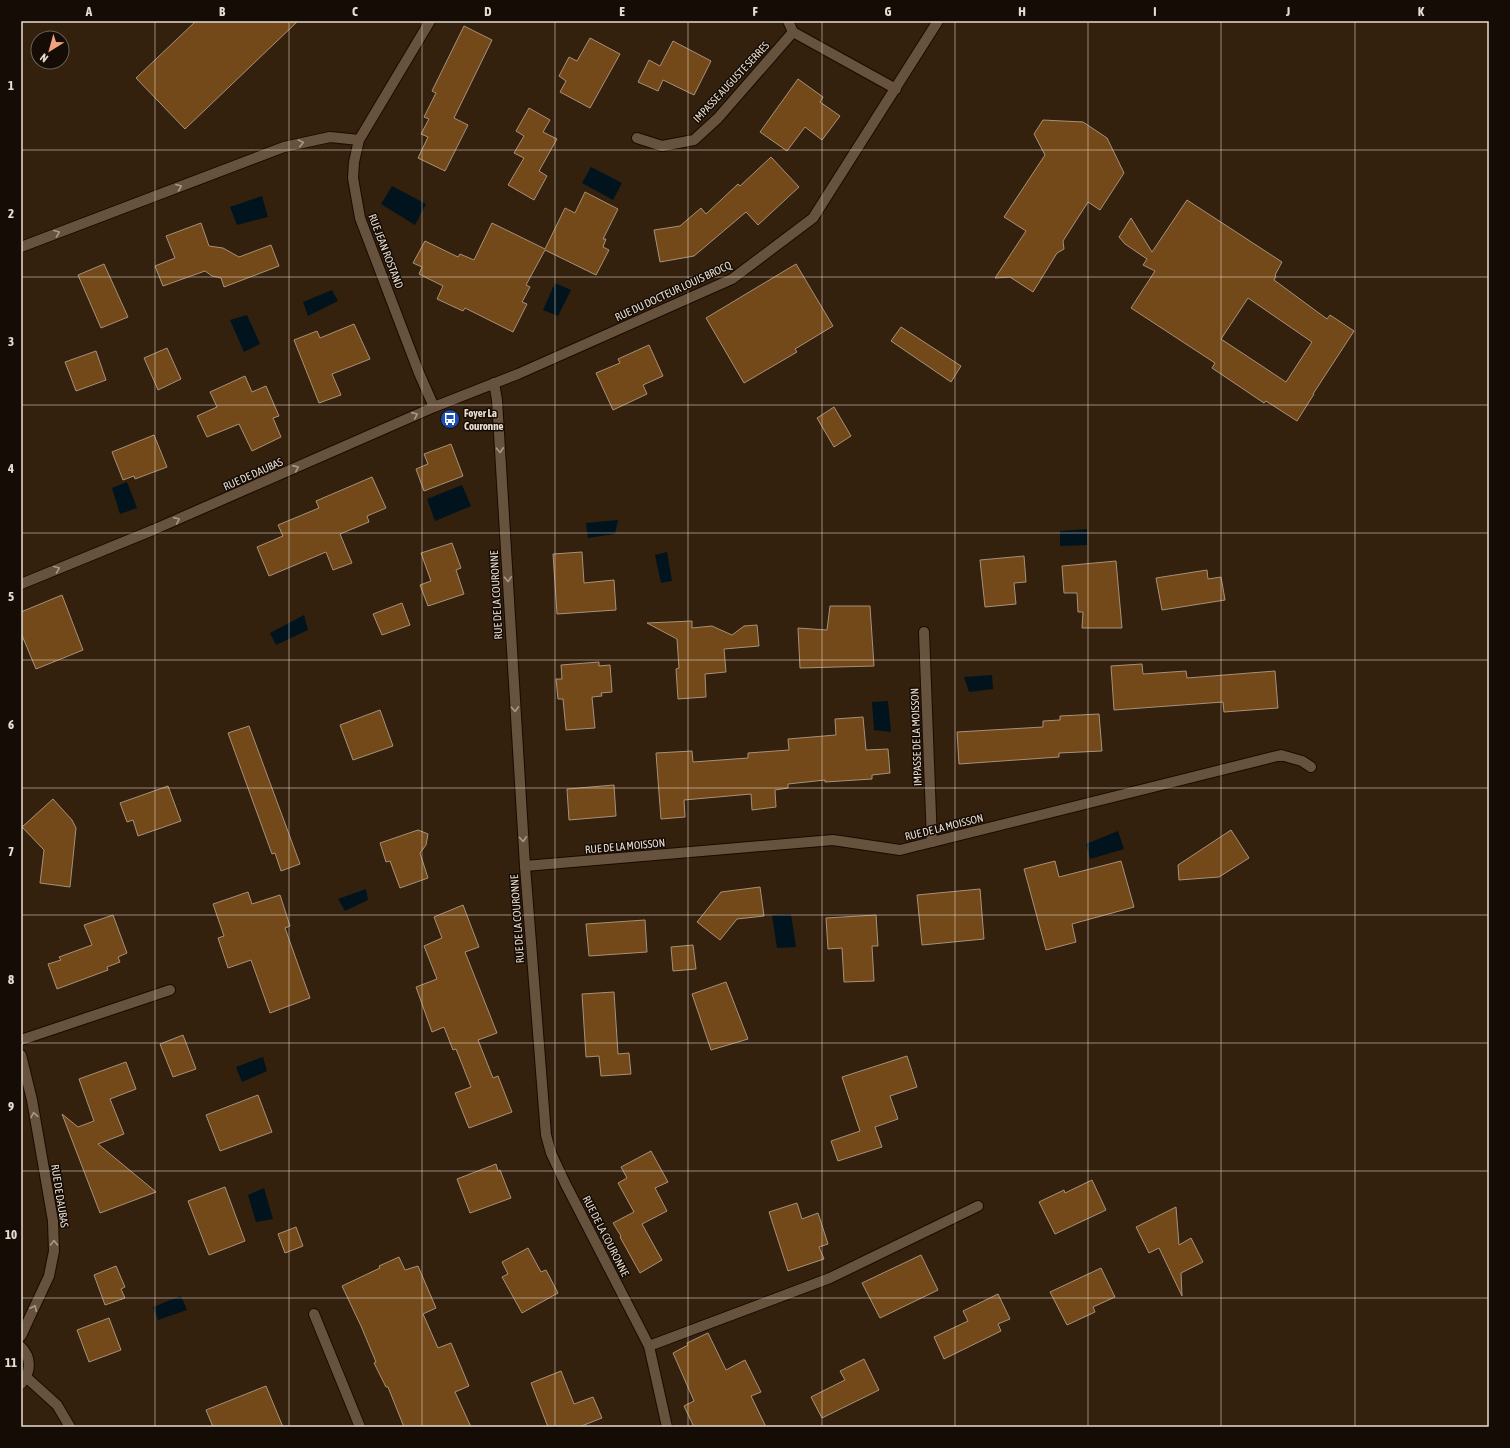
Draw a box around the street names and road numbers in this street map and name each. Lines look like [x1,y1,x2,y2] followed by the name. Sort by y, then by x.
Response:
[691,39,772,125] street label: IMPASSE AUGUSTE SERRES
[366,212,406,290] street label: RUE JEAN ROSTAND
[613,258,734,323] street label: RUE DU DOCTEUR LOUIS BROCQ
[221,455,285,492] street label: RUE DE DAUBAS
[488,550,504,640] street label: RUE DE LA COURONNE
[908,688,924,786] street label: IMPASSE DE LA MOISSON
[904,811,984,843] street label: RUE DE LA MOISSON
[584,837,666,855] street label: RUE DE LA MOISSON
[508,874,526,964] street label: RUE DE LA COURONNE
[49,1164,71,1229] street label: RUE DE DAUBAS
[580,1194,632,1279] street label: RUE DE LA COURONNE

